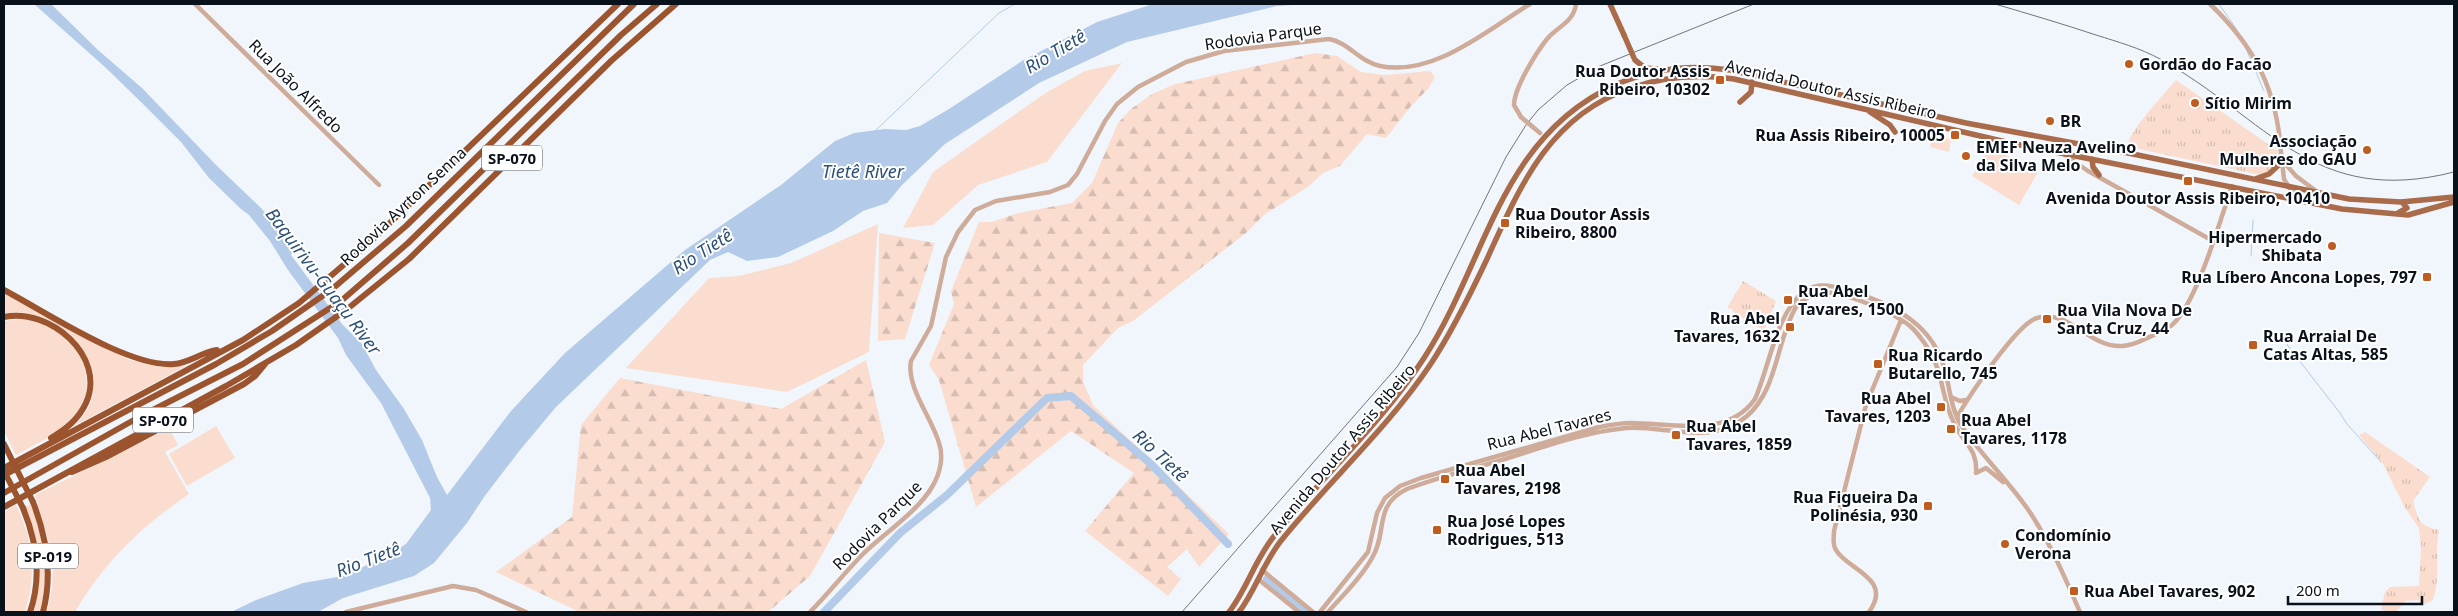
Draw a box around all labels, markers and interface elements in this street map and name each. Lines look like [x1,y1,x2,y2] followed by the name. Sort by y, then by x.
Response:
[1203,17,1323,55] street label: Rodovia Parque
[1020,23,1090,79] water label: Rio Tietê
[244,34,348,138] street label: Rua João Alfredo
[2139,53,2272,75] place label: Gordão do Facão
[1723,54,1939,124] street label: Avenida Doutor Assis Ribeiro
[2123,58,2135,70] marker: Gordão do Facão
[1575,60,1710,100] place label: Rua Doutor Assis Ribeiro, 10302
[1714,74,1726,86] marker: Rua Doutor Assis Ribeiro, 10302
[2205,92,2292,114] place label: Sítio Mirim
[2189,97,2201,109] marker: Sítio Mirim
[2060,110,2082,132] place label: BR
[2044,115,2056,127] marker: BR
[1755,124,1945,146] place label: Rua Assis Ribeiro, 10005
[1949,129,1961,141] marker: Rua Assis Ribeiro, 10005
[2219,130,2357,170] place label: Associação Mulheres do GAU
[1976,136,2136,176] place label: EMEF Neuza Avelino da Silva Melo
[335,142,471,270] street label: Rodovia Ayrton Senna
[2361,144,2373,156] marker: Associação Mulheres do GAU
[482,146,542,170] road number: SP-070
[1960,150,1972,162] marker: EMEF Neuza Avelino da Silva Melo
[822,159,905,183] water label: Tietê River
[2182,175,2194,187] marker: Avenida Doutor Assis Ribeiro, 10410
[2046,187,2330,209] place label: Avenida Doutor Assis Ribeiro, 10410
[261,203,388,360] water label: Baquirivu-Guaçu River
[1515,203,1650,243] place label: Rua Doutor Assis Ribeiro, 8800
[1499,217,1511,229] marker: Rua Doutor Assis Ribeiro, 8800
[667,223,737,279] water label: Rio Tietê
[2208,226,2322,266] place label: Hipermercado Shibata
[2326,240,2338,252] marker: Hipermercado Shibata
[2181,266,2417,288] place label: Rua Líbero Ancona Lopes, 797
[2421,271,2433,283] marker: Rua Líbero Ancona Lopes, 797
[1798,280,1904,320] place label: Rua Abel Tavares, 1500
[1782,294,1794,306] marker: Rua Abel Tavares, 1500
[2057,299,2192,339] place label: Rua Vila Nova De Santa Cruz, 44
[1674,307,1780,347] place label: Rua Abel Tavares, 1632
[2041,313,2053,325] marker: Rua Vila Nova De Santa Cruz, 44
[1784,321,1796,333] marker: Rua Abel Tavares, 1632
[2263,325,2388,365] place label: Rua Arraial De Catas Altas, 585
[2247,339,2259,351] marker: Rua Arraial De Catas Altas, 585
[1888,344,1998,384] place label: Rua Ricardo Butarello, 745
[1872,358,1884,370] marker: Rua Ricardo Butarello, 745
[1264,359,1420,539] street label: Avenida Doutor Assis Ribeiro
[1825,387,1931,427] place label: Rua Abel Tavares, 1203
[1935,401,1947,413] marker: Rua Abel Tavares, 1203
[1485,403,1613,455] street label: Rua Abel Tavares
[133,408,193,432] road number: SP-070
[1961,409,2067,449] place label: Rua Abel Tavares, 1178
[1686,415,1792,455] place label: Rua Abel Tavares, 1859
[1128,423,1194,487] water label: Rio Tietê
[1945,423,1957,435] marker: Rua Abel Tavares, 1178
[1670,429,1682,441] marker: Rua Abel Tavares, 1859
[1455,459,1561,499] place label: Rua Abel Tavares, 2198
[1439,473,1451,485] marker: Rua Abel Tavares, 2198
[828,476,926,574] street label: Rodovia Parque
[1793,486,1918,526] place label: Rua Figueira Da Polinésia, 930
[1922,500,1934,512] marker: Rua Figueira Da Polinésia, 930
[1447,510,1565,550] place label: Rua José Lopes Rodrigues, 513
[1431,524,1443,536] marker: Rua José Lopes Rodrigues, 513
[2015,524,2111,564] place label: Condomínio Verona
[332,536,404,582] water label: Rio Tietê
[1999,538,2011,550] marker: Condomínio Verona
[18,544,78,568] road number: SP-019
[2288,574,2422,606] scale bar
[2084,580,2255,602] place label: Rua Abel Tavares, 902
[2296,580,2340,600] text: 200 m
[2068,585,2080,597] marker: Rua Abel Tavares, 902

